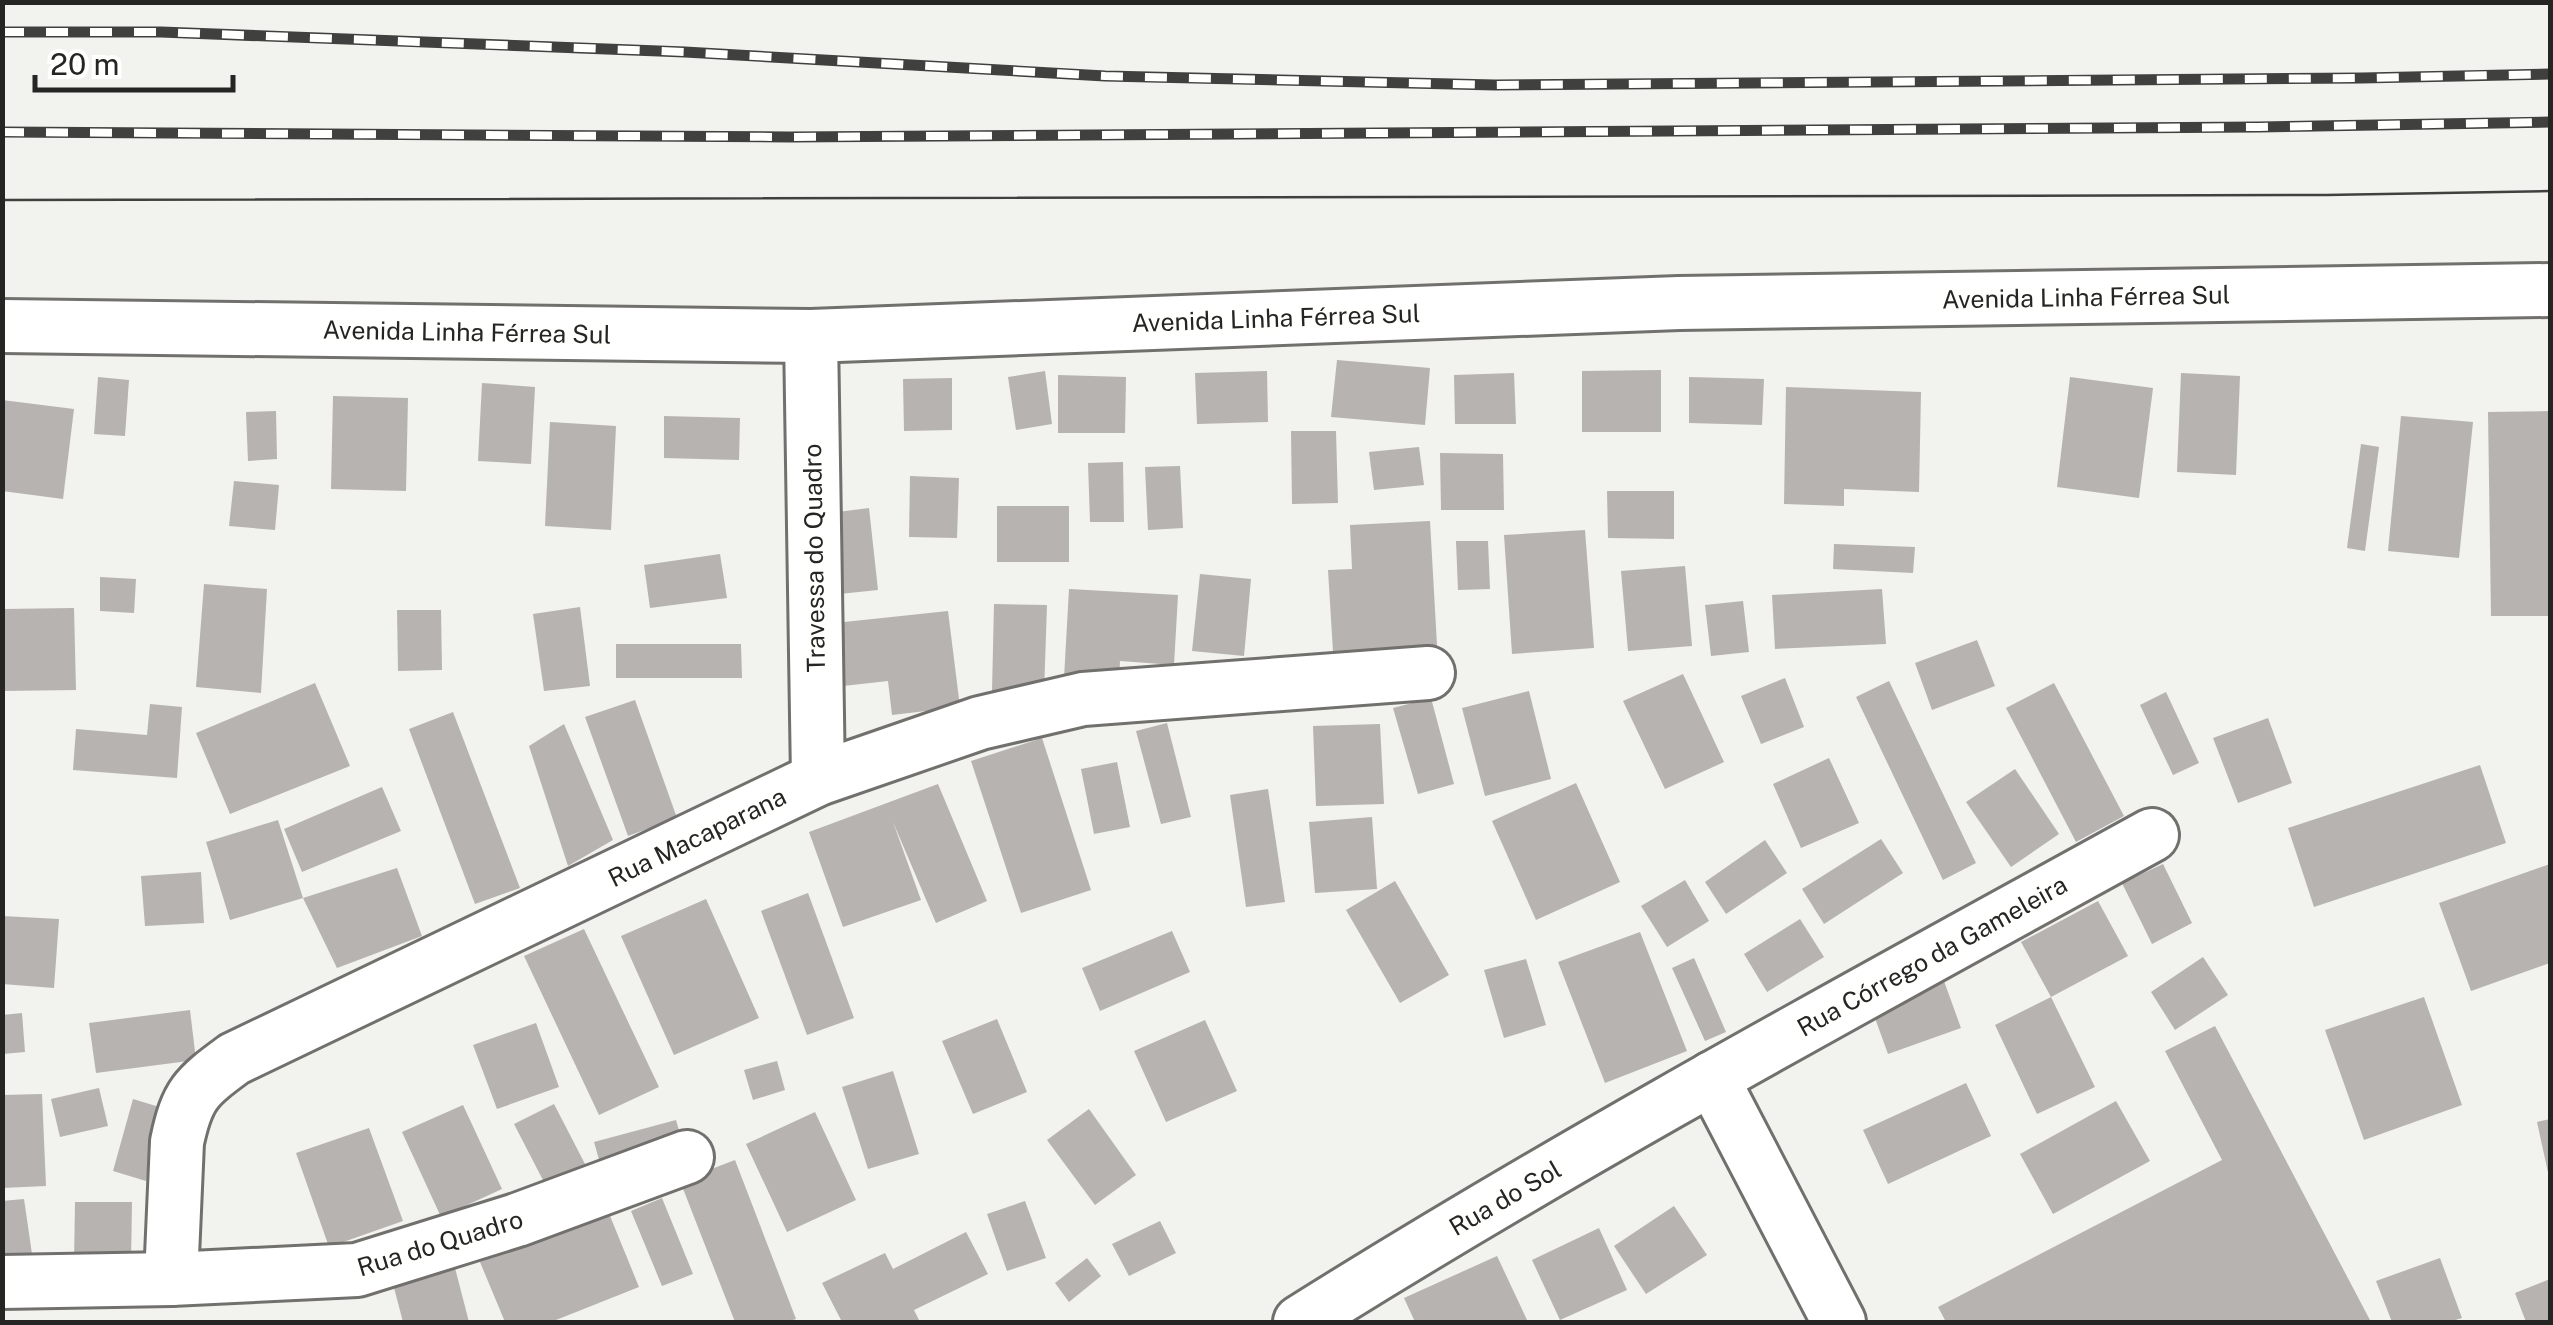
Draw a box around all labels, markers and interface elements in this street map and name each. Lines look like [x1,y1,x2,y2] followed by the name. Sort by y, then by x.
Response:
[35,30,232,92] scale bar
[50,46,119,82] text: 20 m
[1941,279,2231,315] street label: Avenida Linha Férrea Sul
[1131,298,1421,338] street label: Avenida Linha Férrea Sul
[322,314,612,350] street label: Avenida Linha Férrea Sul
[797,443,831,673] street label: Travessa do Quadro
[603,781,791,893] street label: Rua Macaparana
[1792,869,2072,1043] street label: Rua Córrego da Gameleira
[1444,1154,1566,1242] street label: Rua do Sol
[354,1204,526,1282] street label: Rua do Quadro

